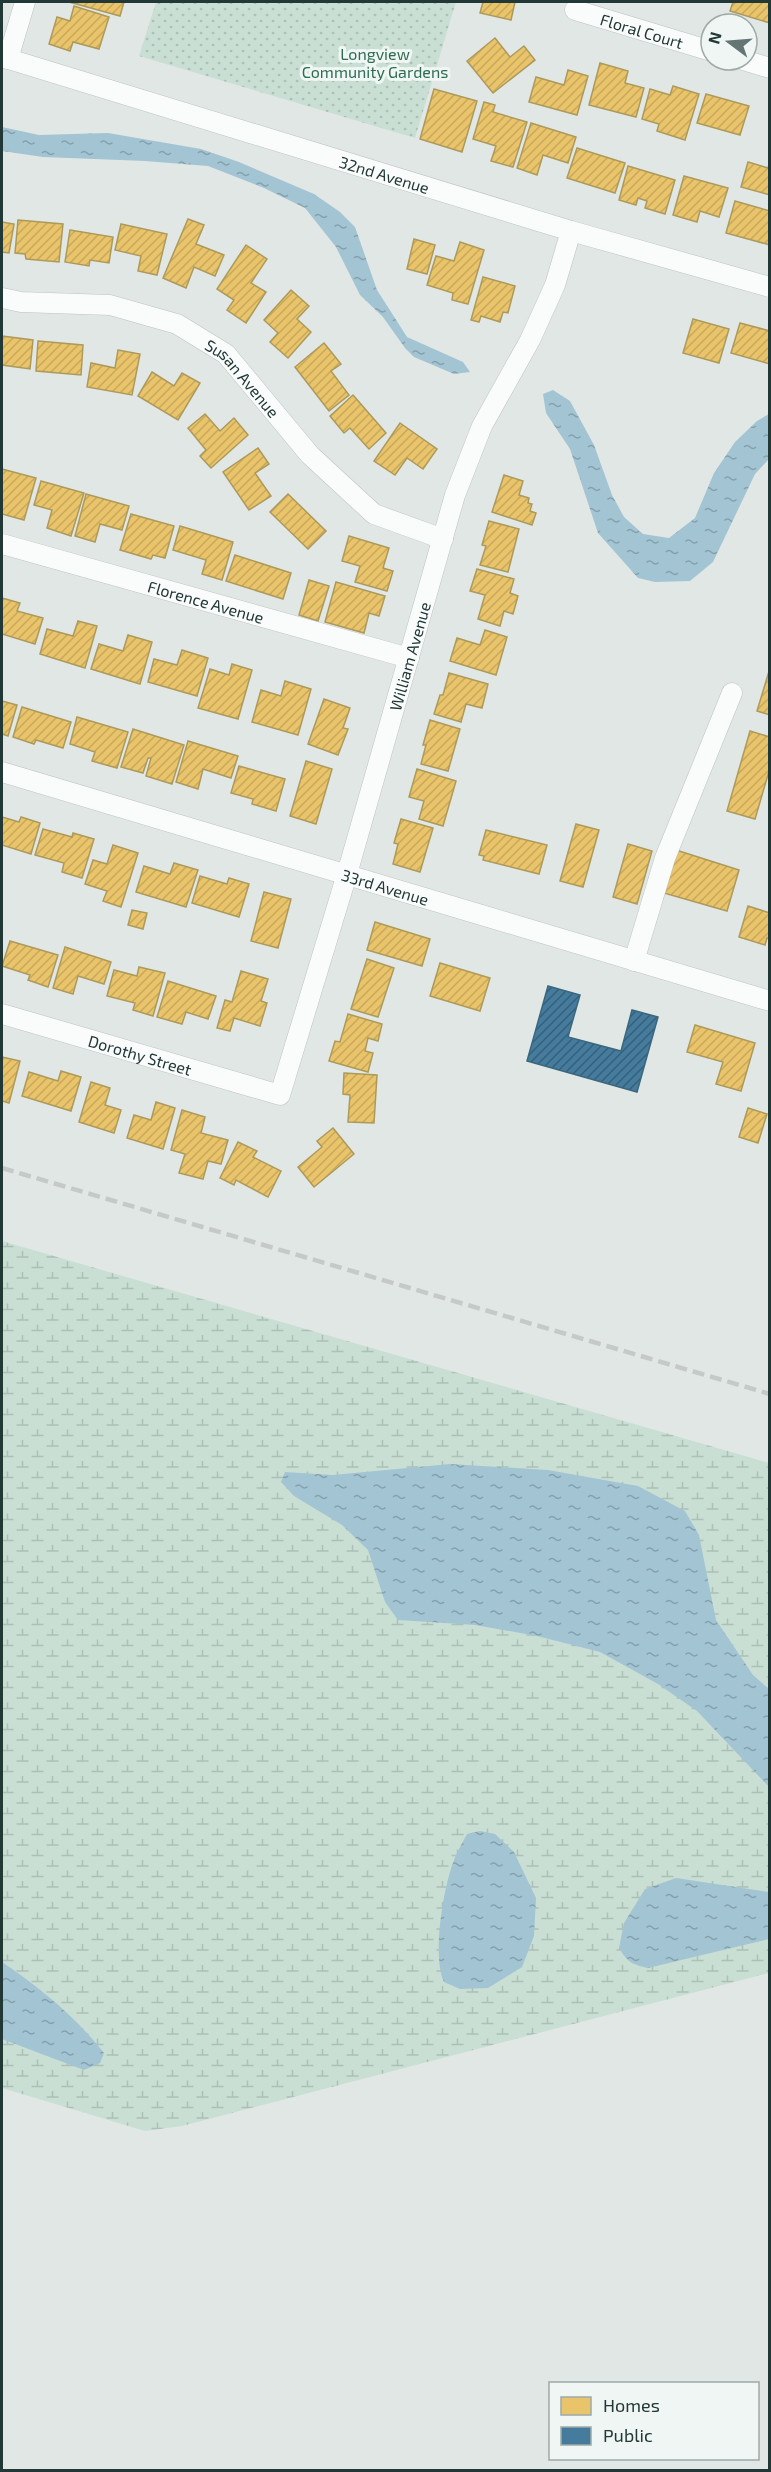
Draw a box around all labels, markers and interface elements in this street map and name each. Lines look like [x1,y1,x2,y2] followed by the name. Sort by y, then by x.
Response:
[598,9,686,52] street label: Floral Court
[699,12,759,72] north arrow
[703,30,725,46] text: N
[302,44,448,81] park label: Longview Community Gardens
[337,151,432,197] street label: 32nd Avenue
[202,334,284,421] street label: Susan Avenue
[146,576,266,626] street label: Florence Avenue
[385,600,434,713] street label: William Avenue
[339,864,431,908] street label: 33rd Avenue
[86,1030,194,1078] street label: Dorothy Street
[549,2382,759,2460] legend
[603,2394,660,2416] text: Homes
[603,2424,653,2446] text: Public

